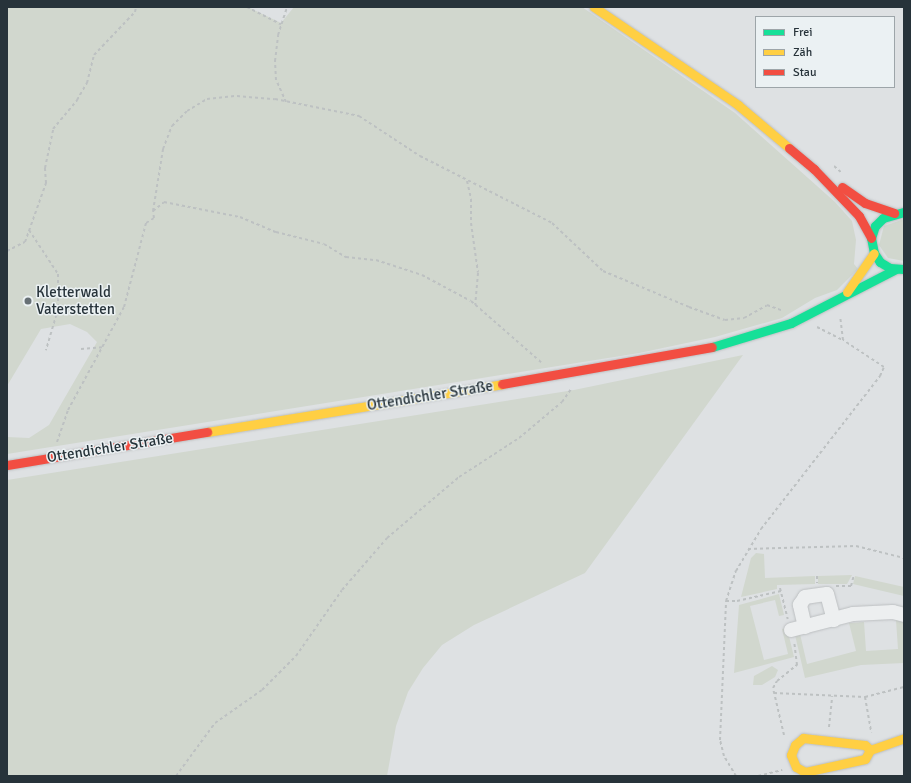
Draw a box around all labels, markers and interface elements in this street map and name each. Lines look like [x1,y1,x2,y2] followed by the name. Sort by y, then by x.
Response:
[755,16,895,88] legend
[793,25,812,40] text: Frei
[793,45,812,60] text: Zäh
[793,65,817,80] text: Stau
[36,283,115,318] place label: Kletterwald Vaterstetten
[23,296,33,306] marker: Kletterwald Vaterstetten
[366,377,494,415] street label: Ottendichler Straße
[46,429,174,467] street label: Ottendichler Straße

